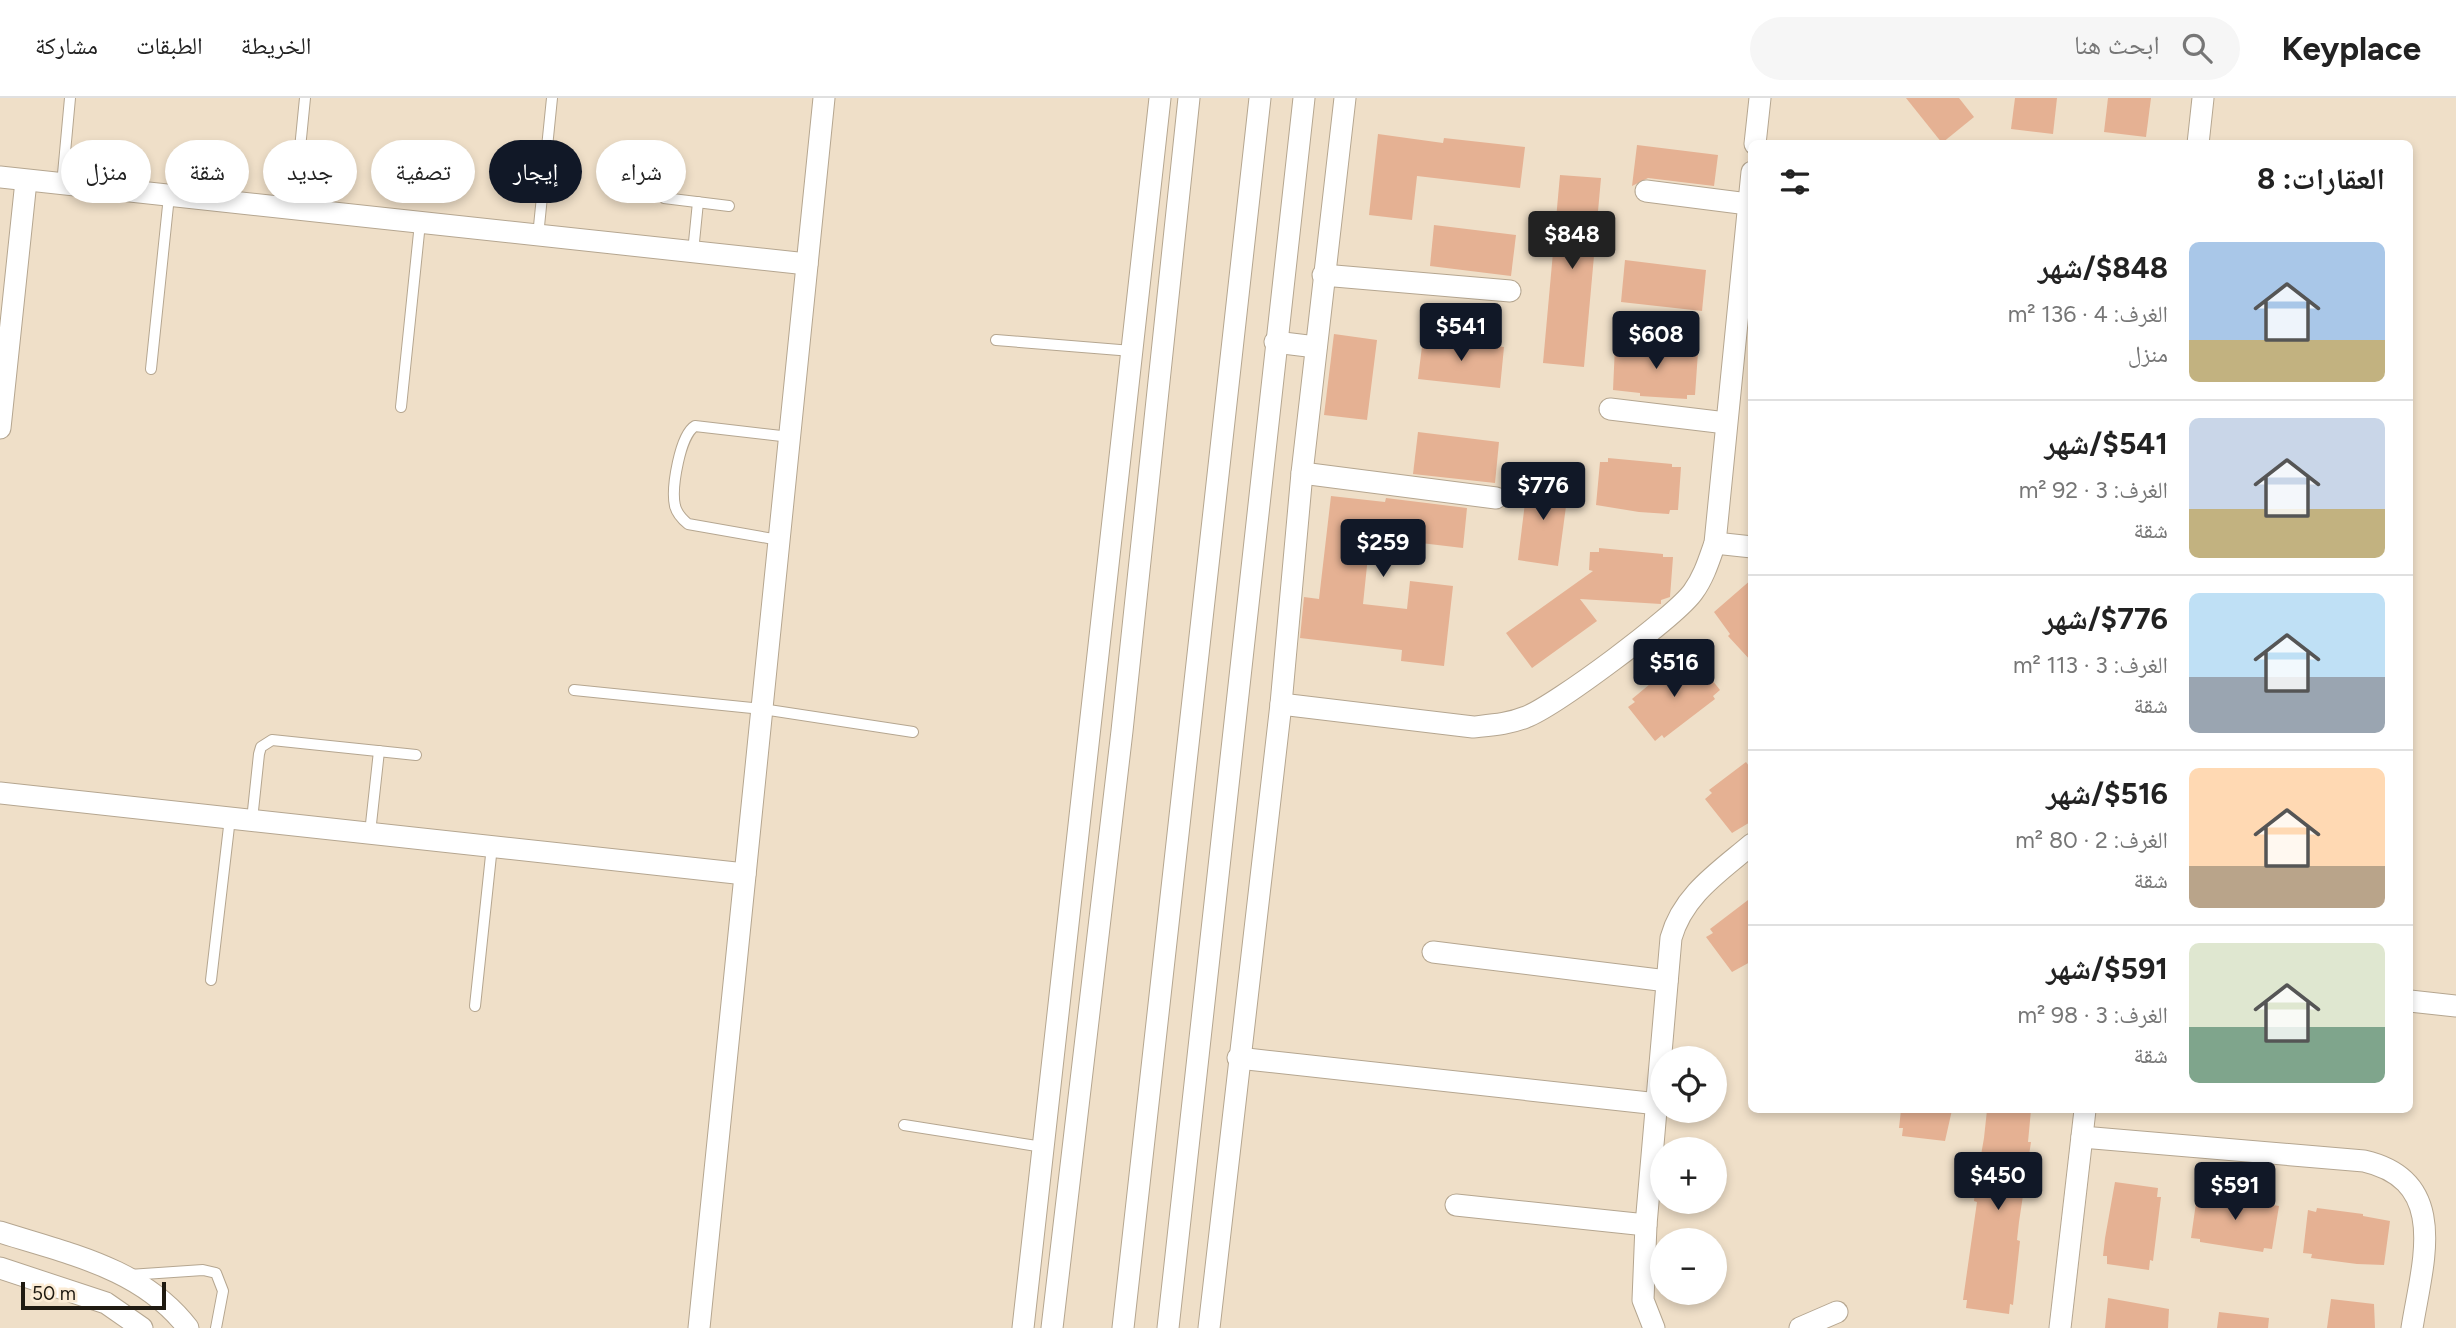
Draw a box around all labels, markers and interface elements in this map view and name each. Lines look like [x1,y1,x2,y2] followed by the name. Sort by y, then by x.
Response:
[1750,17,2240,80] search box
[2074,29,2160,61] text: ابحث هنا
[2178,29,2216,67] icon: search
[2282,29,2421,68] text: Keyplace
[35,31,98,60] text: مشاركة
[136,31,203,60] text: الطبقات
[241,31,311,60] text: الخريطة
[61,140,151,203] chip: منزل
[165,140,249,203] chip: شقة
[263,140,357,203] chip: جديد
[371,140,475,203] chip: تصفية
[489,140,582,203] chip: إيجار
[596,140,686,203] chip: شراء
[2257,160,2385,197] text: العقارات: 8
[1776,163,1814,201] icon: filters
[1531,212,1613,271] pin: $848
[1544,220,1600,248] text: $848
[2038,249,2168,286] text: $848/شهر
[2245,270,2329,354] icon: home
[2008,300,2168,328] text: الغرف: 4 · 136 m²
[1420,303,1502,363] pin: $541
[1436,312,1486,340] text: $541
[1615,312,1697,371] pin: $608
[1628,320,1684,348] text: $608
[2128,340,2168,368] text: منزل
[2045,425,2168,462] text: $541/شهر
[2245,446,2329,530] icon: home
[1502,462,1584,522] pin: $776
[1517,471,1569,499] text: $776
[2019,476,2168,504] text: الغرف: 3 · 92 m²
[2134,516,2168,544] text: شقة
[1342,519,1424,579] pin: $259
[1357,528,1409,556] text: $259
[2043,600,2168,637] text: $776/شهر
[2245,621,2329,705] icon: home
[1633,640,1715,699] pin: $516
[1649,648,1699,676] text: $516
[2013,651,2168,679] text: الغرف: 3 · 113 m²
[2134,691,2168,719] text: شقة
[2046,775,2168,812] text: $516/شهر
[2245,796,2329,880] icon: home
[2015,826,2168,854] text: الغرف: 2 · 80 m²
[2134,866,2168,894] text: شقة
[2046,950,2168,987] text: $591/شهر
[2245,971,2329,1055] icon: home
[2017,1001,2168,1029] text: الغرف: 3 · 98 m²
[2134,1041,2168,1069] text: شقة
[1650,1046,1727,1305] map controls
[1650,1046,1727,1123] button: locate
[1650,1137,1727,1214] button: +
[1957,1152,2039,1212] pin: $450
[1970,1161,2026,1189] text: $450
[2194,1162,2276,1222] pin: $591
[2210,1171,2260,1199] text: $591
[1650,1228,1727,1305] button: −
[21,1279,166,1311] scale bar
[32,1282,76,1305] text: 50 m

